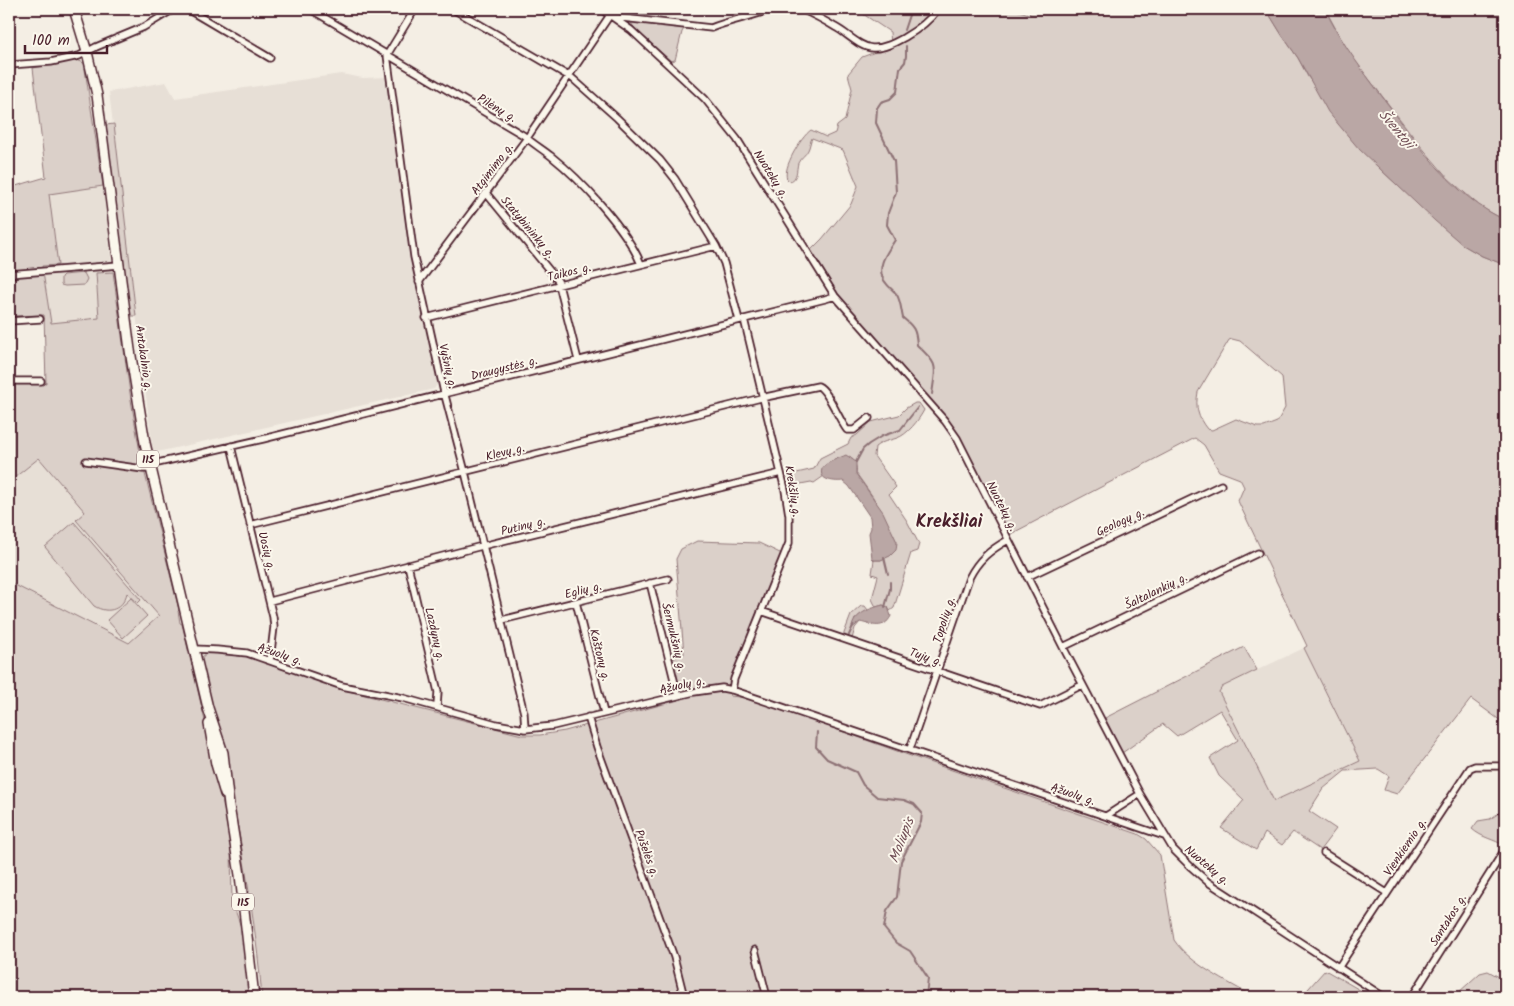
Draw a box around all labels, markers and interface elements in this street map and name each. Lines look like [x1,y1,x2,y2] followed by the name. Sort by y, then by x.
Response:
[25,22,108,54] scale bar
[32,29,70,53] text: 100 m
[473,89,520,128] street label: Pilėnų g.
[1373,105,1421,156] water label: Šventoji
[466,139,519,199] street label: Atgimimo g.
[748,146,793,202] street label: Nuotekų g.
[496,192,560,263] street label: Statybininkų g.
[545,258,593,287] street label: Taikos g.
[129,324,158,392] street label: Antakalnio g.
[433,342,462,391] street label: Vyšnių g.
[469,351,540,386] street label: Draugystės g.
[484,438,527,466] street label: Klevų g.
[137,450,159,468] road number: 115
[779,464,806,518] street label: Krekšlių g.
[981,478,1022,535] street label: Nuotekų g.
[1093,503,1148,542] street label: Geologų g.
[916,508,983,537] district label: Krekšliai
[499,512,548,541] street label: Putinų g.
[252,530,281,573] street label: Uosių g.
[1122,568,1191,615] street label: Šaltalankių g.
[563,577,604,604] street label: Eglių g.
[928,594,961,646] street label: Topolių g.
[656,601,691,674] street label: Šermukšnių g.
[419,605,450,663] street label: Lazdynų g.
[584,627,615,683] street label: Kaštonų g.
[255,638,305,671] street label: Ąžuolų g.
[907,643,945,672] street label: Tujų g.
[658,671,707,700] street label: Ąžuolų g.
[1048,778,1098,811] street label: Ąžuolų g.
[883,813,921,866] water label: Moliupis
[1379,814,1432,880] street label: Vienkiemio g.
[629,827,664,880] street label: Pušelės g.
[1180,841,1234,890] street label: Nuotekų g.
[1425,890,1472,950] street label: Santakos g.
[232,894,254,910] road number: 115

